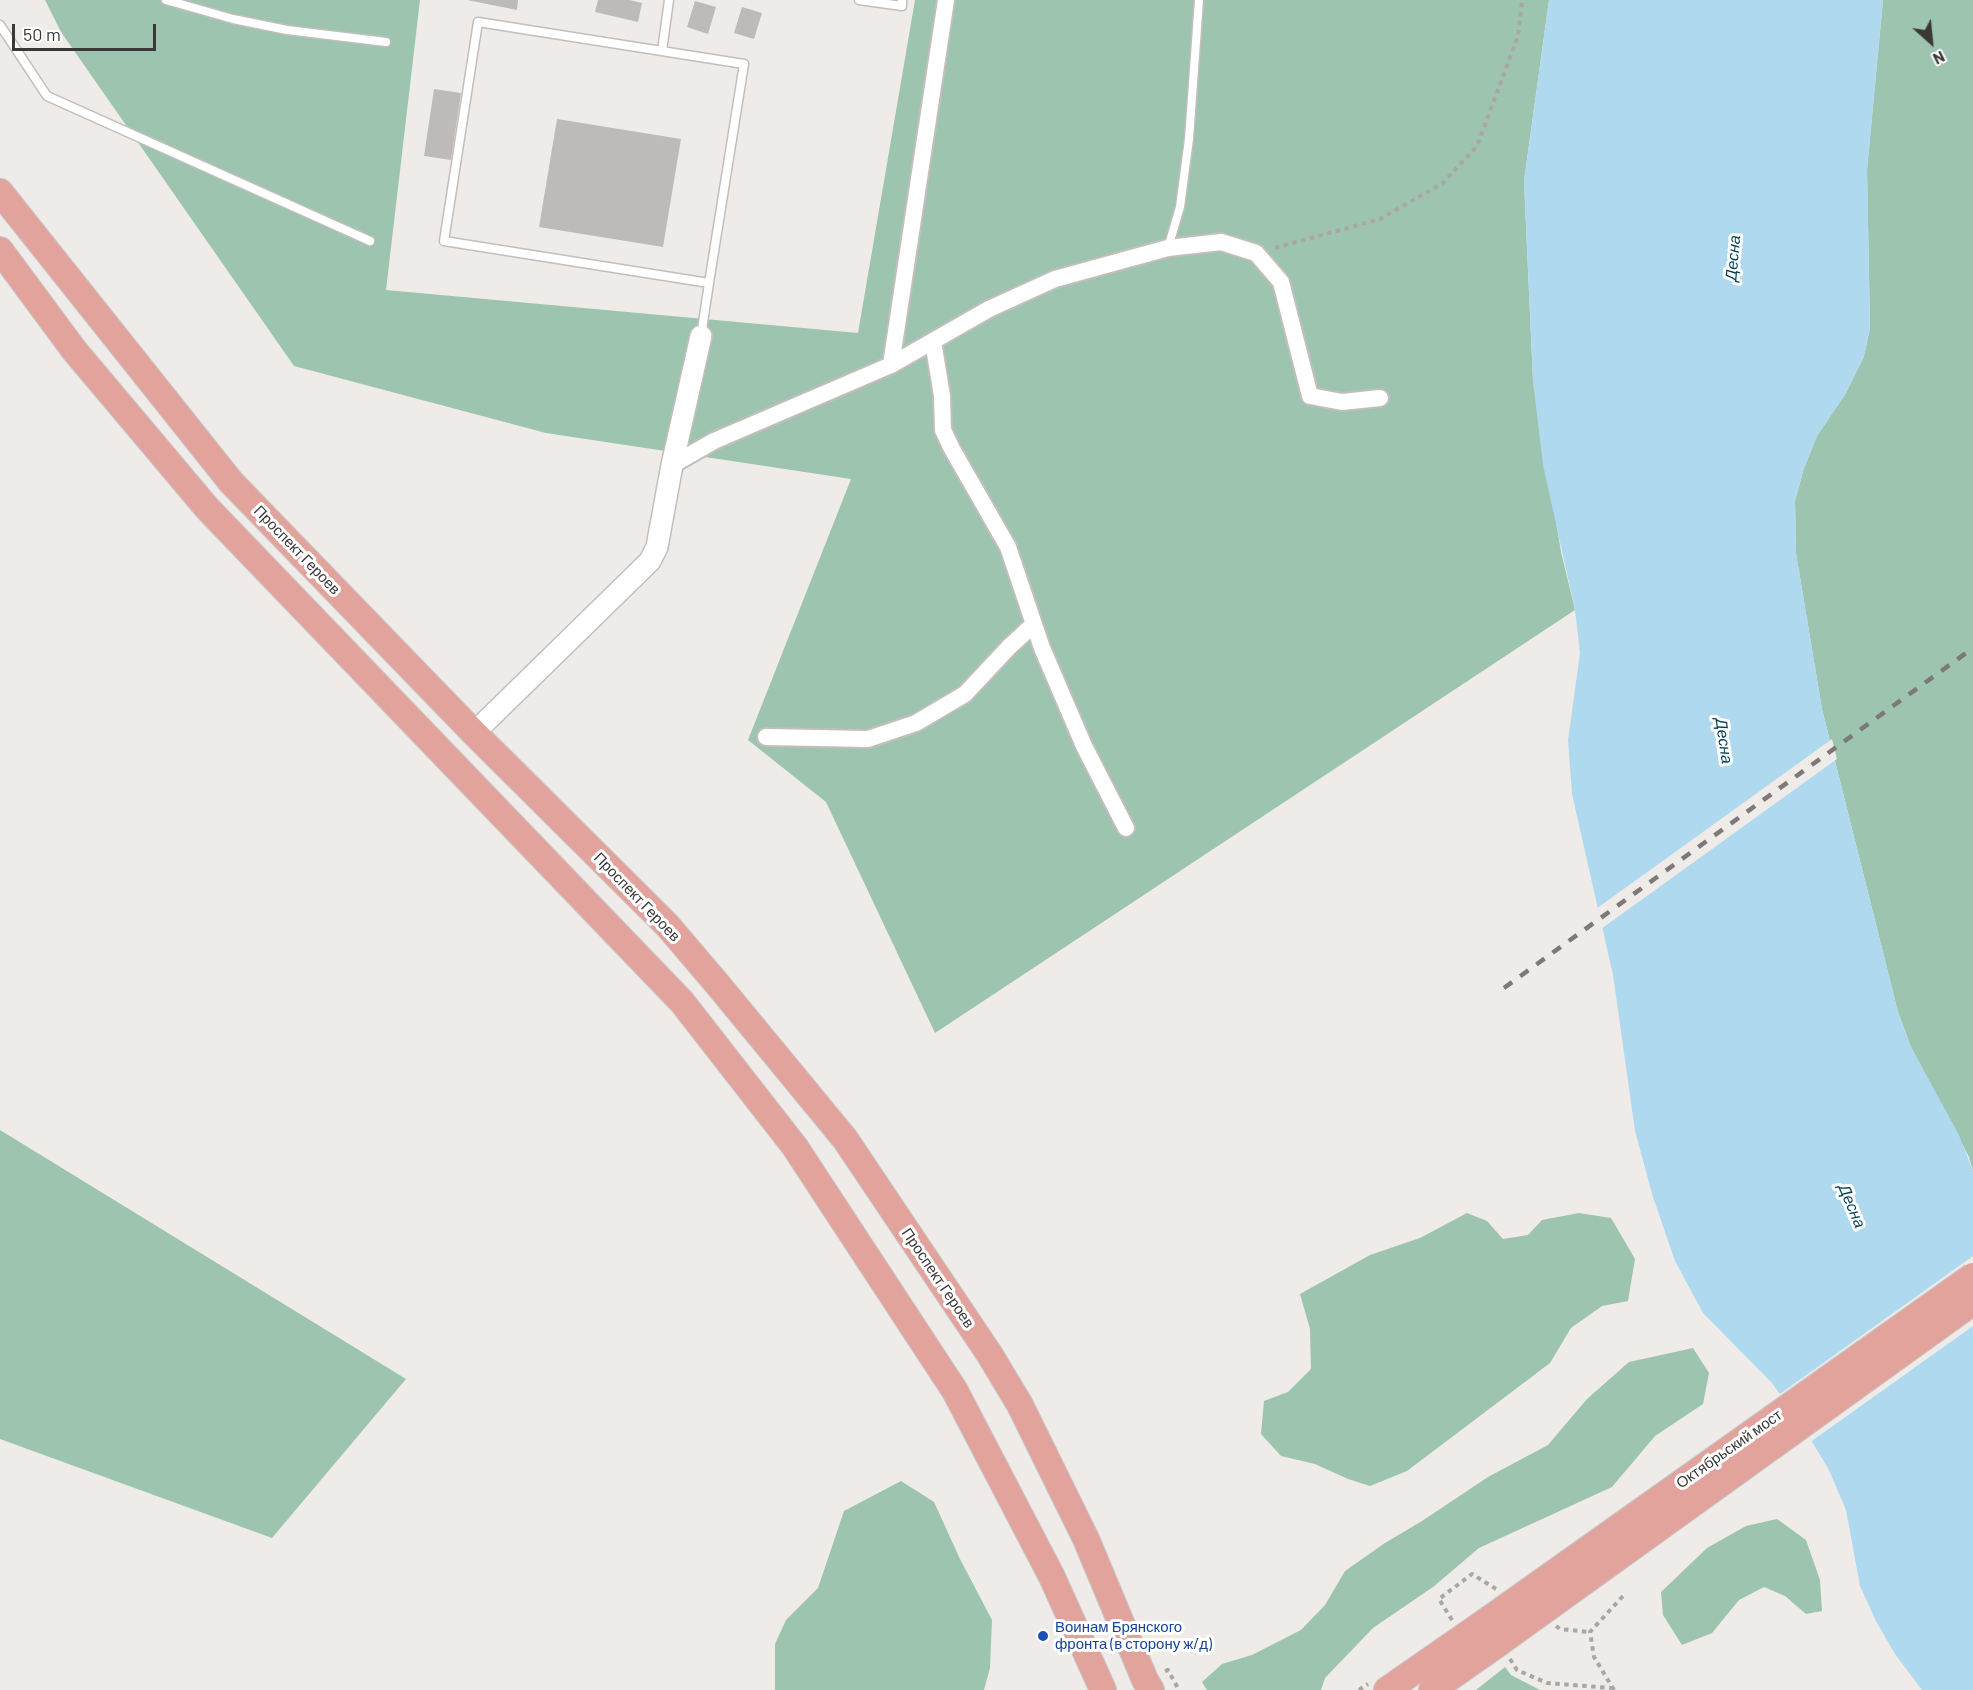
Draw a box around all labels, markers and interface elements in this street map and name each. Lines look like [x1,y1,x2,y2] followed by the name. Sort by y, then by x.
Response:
[15,12,159,50] scale bar
[1901,12,1961,72] north arrow
[23,23,61,45] text: 50 m
[1930,48,1948,69] text: N
[1721,234,1745,282] water label: Десна
[250,502,344,598] street label: Проспект Героев
[1711,717,1737,765] water label: Десна
[590,849,684,945] street label: Проспект Героев
[1834,1181,1870,1231] water label: Десна
[898,1225,978,1331] street label: Проспект Героев
[1673,1406,1785,1492] street label: Октябрьский мост
[1055,1618,1212,1653] place label: Воинам Брянского фронта (в сторону ж/д)
[1036,1629,1050,1643] marker: Воинам Брянского фронта (в сторону ж/д)

